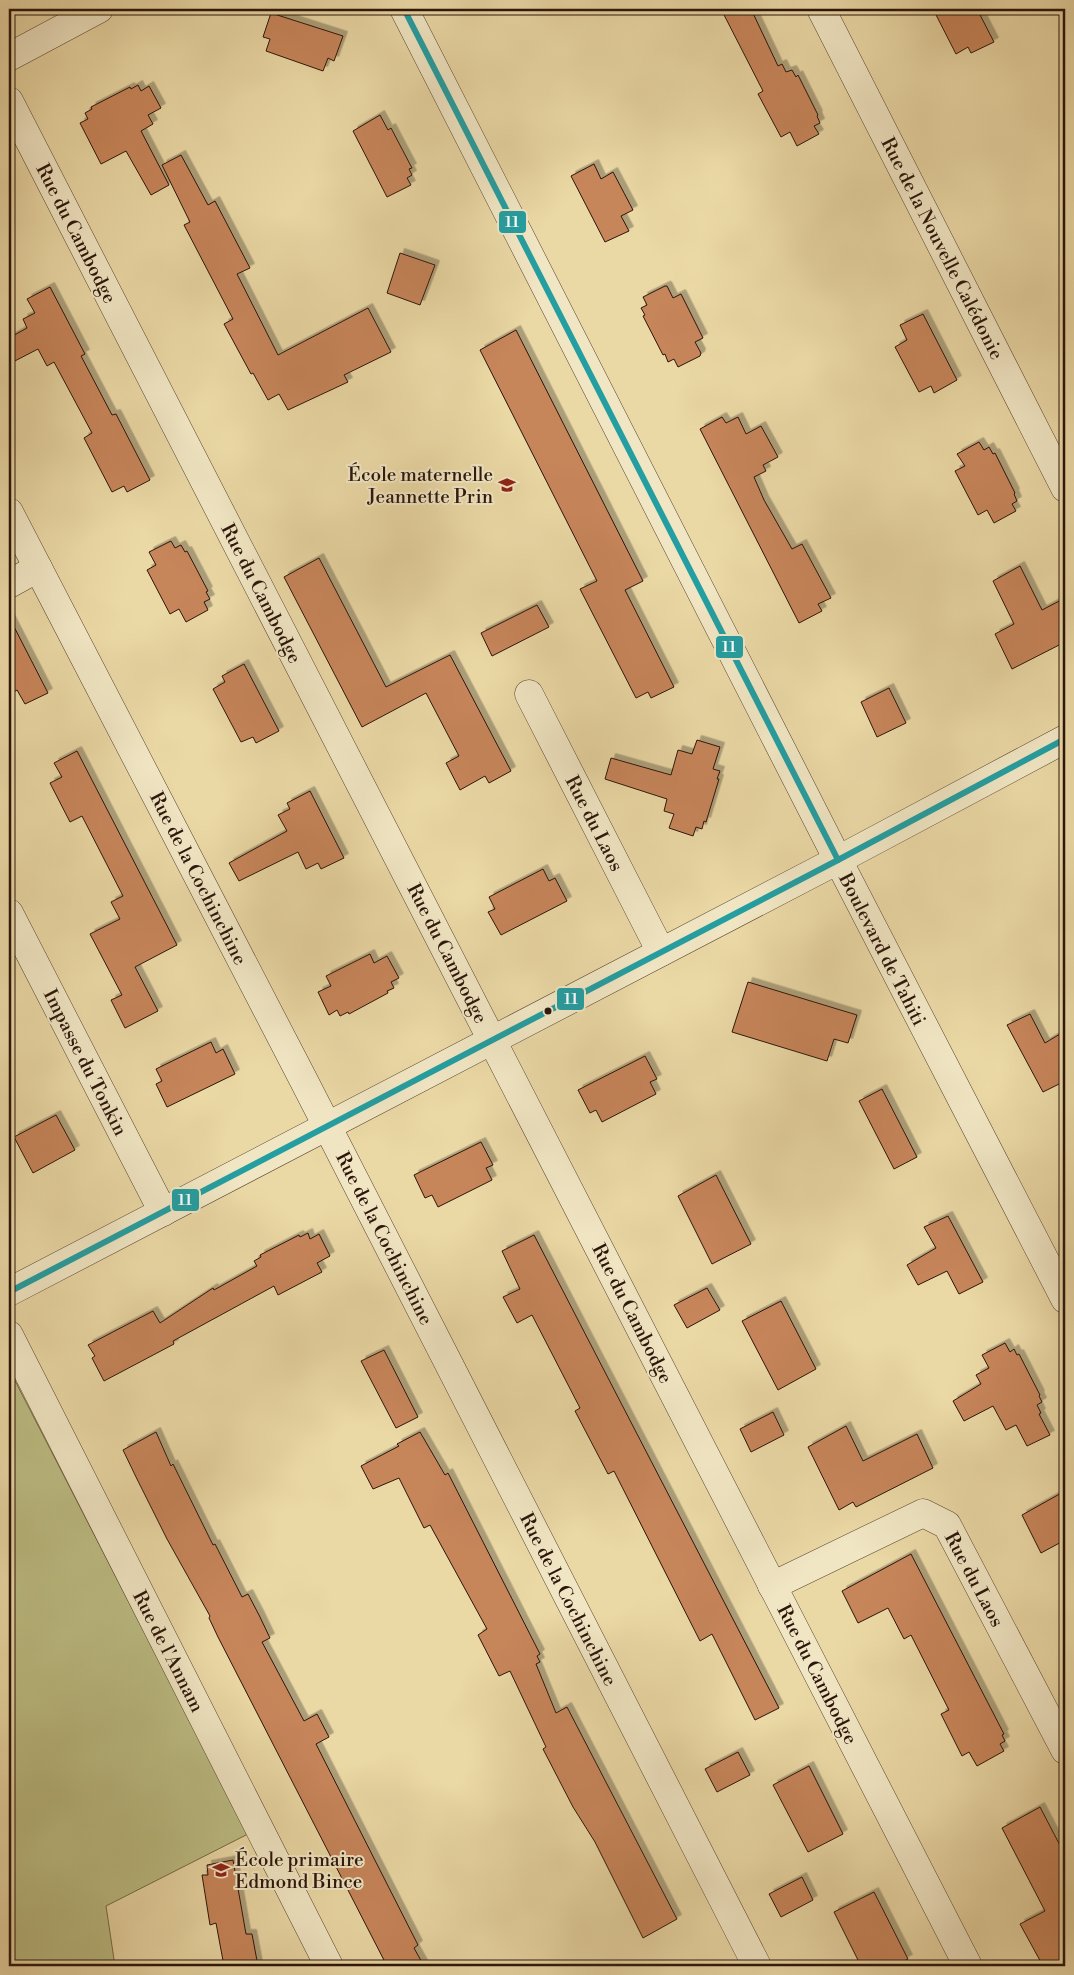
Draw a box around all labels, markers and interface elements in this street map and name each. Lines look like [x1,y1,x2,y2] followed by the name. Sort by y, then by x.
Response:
[875,133,1009,364] street label: Rue de la Nouvelle Calédonie
[30,159,122,307] street label: Rue du Cambodge
[498,210,527,234] line badge: 11
[505,214,519,232] text: 11
[348,462,493,509] place label: École maternelle Jeannette Prin
[497,475,517,495] school or university icon: École maternelle Jeannette Prin
[215,519,307,667] street label: Rue du Cambodge
[715,635,744,659] line badge: 11
[722,639,736,657] text: 11
[560,772,628,875] street label: Rue du Laos
[144,788,252,969] street label: Rue de la Cochinchine
[833,868,931,1030] street label: Boulevard de Tahiti
[401,879,493,1027] street label: Rue du Cambodge
[38,985,132,1140] street label: Impasse du Tonkin
[556,987,585,1011] line badge: 11
[564,991,578,1009] text: 11
[543,1006,553,1016] unlabelled marker
[330,1148,438,1329] street label: Rue de la Cochinchine
[171,1188,200,1212] line badge: 11
[178,1192,192,1210] text: 11
[586,1239,678,1387] street label: Rue du Cambodge
[514,1509,622,1690] street label: Rue de la Cochinchine
[939,1528,1009,1631] street label: Rue du Laos
[127,1586,209,1717] street label: Rue de l'Annam
[771,1600,863,1748] street label: Rue du Cambodge
[235,1847,364,1894] place label: École primaire Edmond Bince
[211,1860,231,1880] school or university icon: École primaire Edmond Bince

